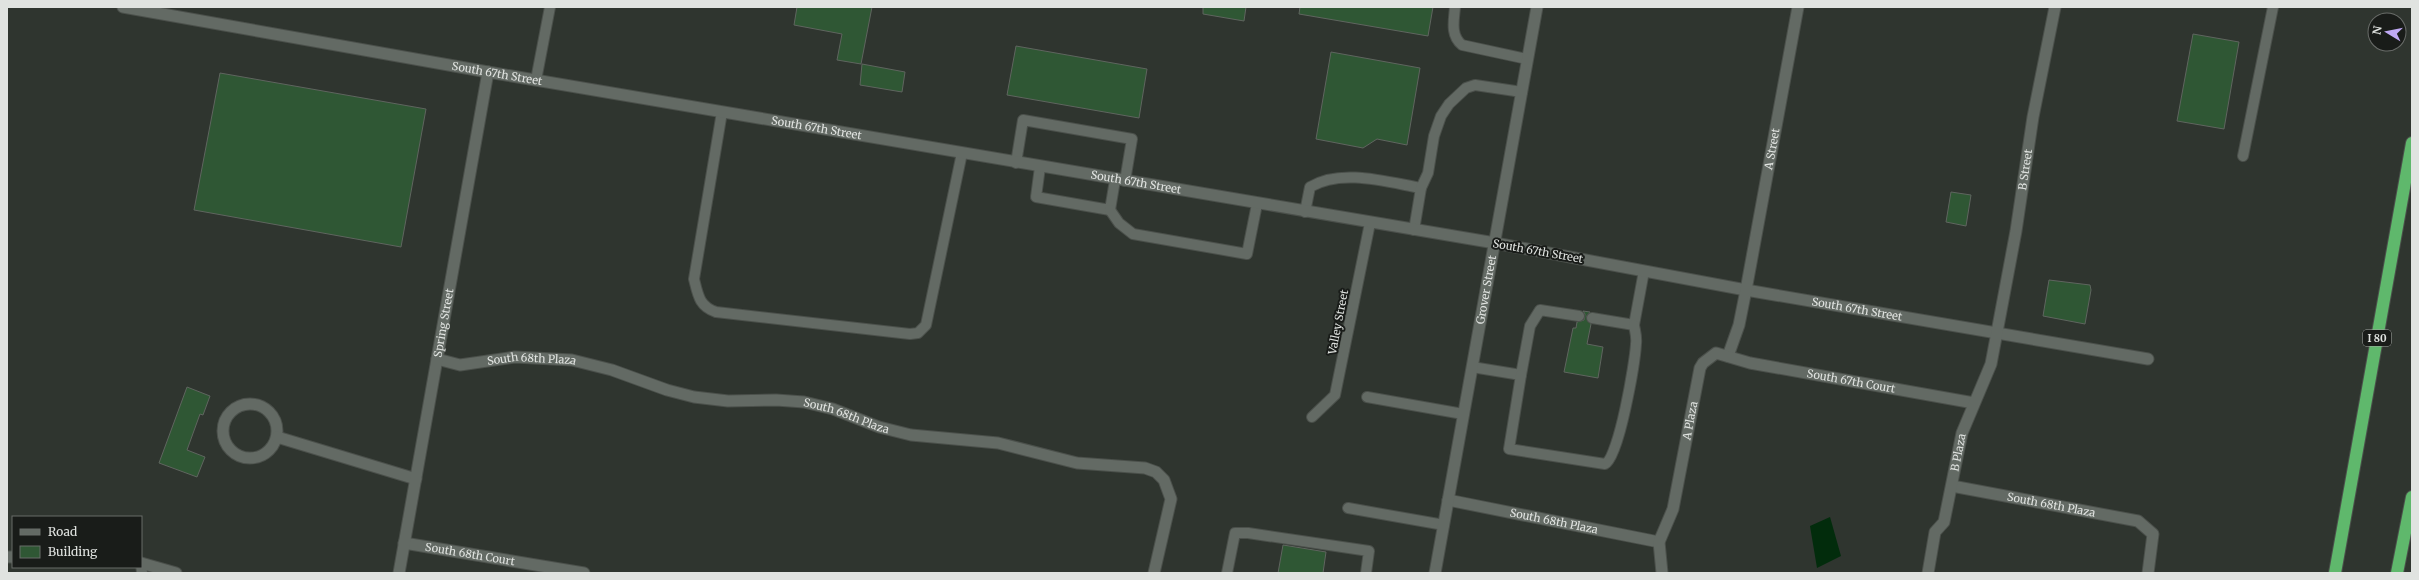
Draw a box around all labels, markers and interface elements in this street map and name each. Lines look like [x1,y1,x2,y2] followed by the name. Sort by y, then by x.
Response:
[2367,12,2407,52] north arrow
[2370,24,2385,36] text: N
[451,59,544,88] street label: South 67th Street
[770,113,864,142] street label: South 67th Street
[1761,126,1783,172] street label: A Street
[2015,147,2035,191] street label: B Street
[1090,167,1183,197] street label: South 67th Street
[1492,236,1585,266] street label: South 67th Street
[1473,253,1499,325] street label: Grover Street
[430,287,457,358] street label: Spring Street
[1325,288,1351,357] street label: Valley Street
[1811,294,1904,324] street label: South 67th Street
[2363,330,2391,346] road number: I 80
[486,350,578,368] street label: South 68th Plaza
[1806,366,1897,396] street label: South 67th Court
[802,395,891,436] street label: South 68th Plaza
[1679,400,1700,442] street label: A Plaza
[1947,432,1969,473] street label: B Plaza
[2006,490,2097,520] street label: South 68th Plaza
[1509,505,1599,537] street label: South 68th Plaza
[12,516,142,568] legend
[48,524,77,539] text: Road
[424,540,517,569] street label: South 68th Court
[48,544,98,559] text: Building

